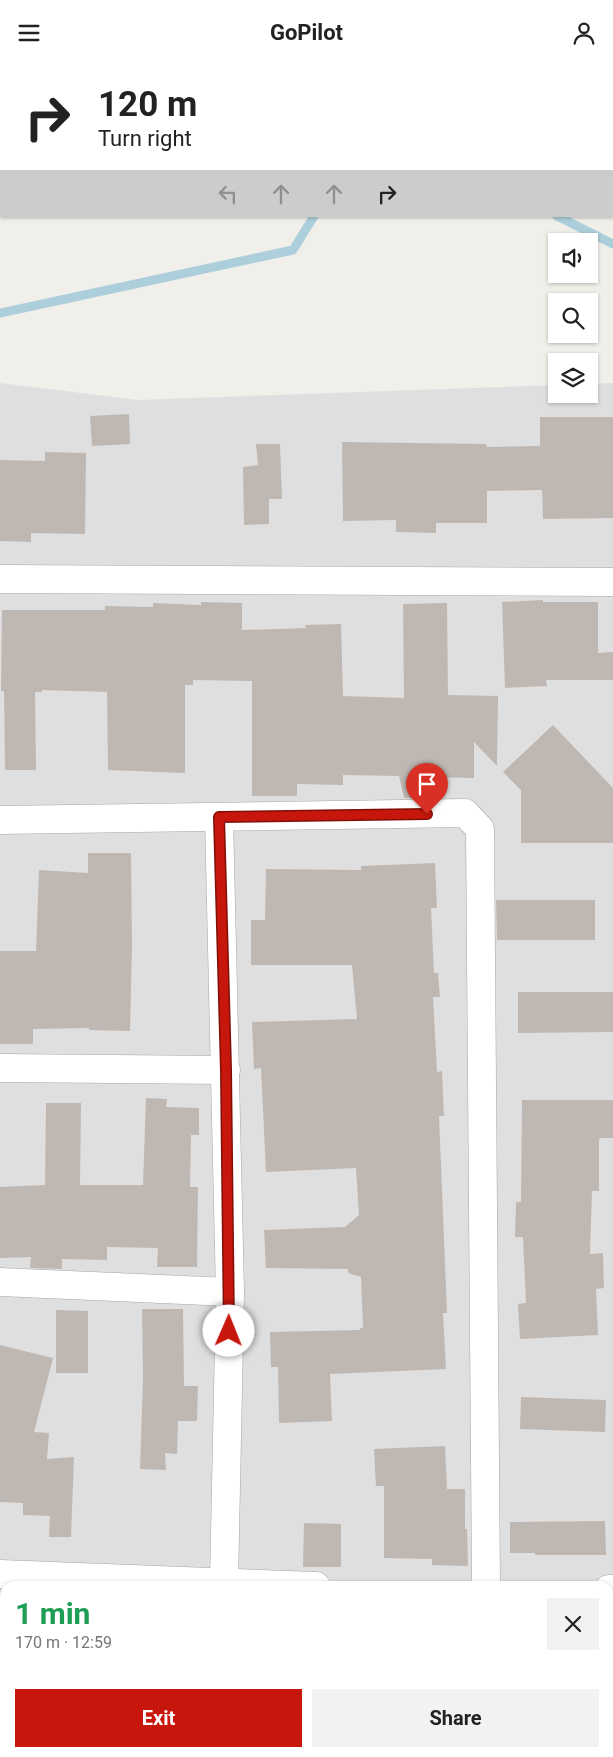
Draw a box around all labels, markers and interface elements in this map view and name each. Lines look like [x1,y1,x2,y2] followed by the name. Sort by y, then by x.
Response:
[15,19,43,47] icon: menu
[570,19,598,47] icon: person
[270,20,343,45] text: GoPilot
[98,84,197,125] text: 120 m
[15,85,80,150] icon: right
[98,126,192,151] text: Turn right
[214,180,242,208] icon: left
[267,180,295,208] icon: ahead
[320,180,348,208] icon: ahead
[373,180,401,208] icon: right
[548,233,598,403] map controls
[548,233,598,283] button: sound
[548,293,598,343] button: search
[548,353,598,403] button: layers
[406,763,448,814] pin
[413,770,441,798] icon: arrive
[202,1304,254,1356] position arrow
[15,1596,90,1631] text: 1 min
[547,1598,599,1650] button: close
[15,1633,112,1652] text: 170 m · 12:59
[15,1689,302,1747] button: Exit
[312,1689,599,1747] button: Share

